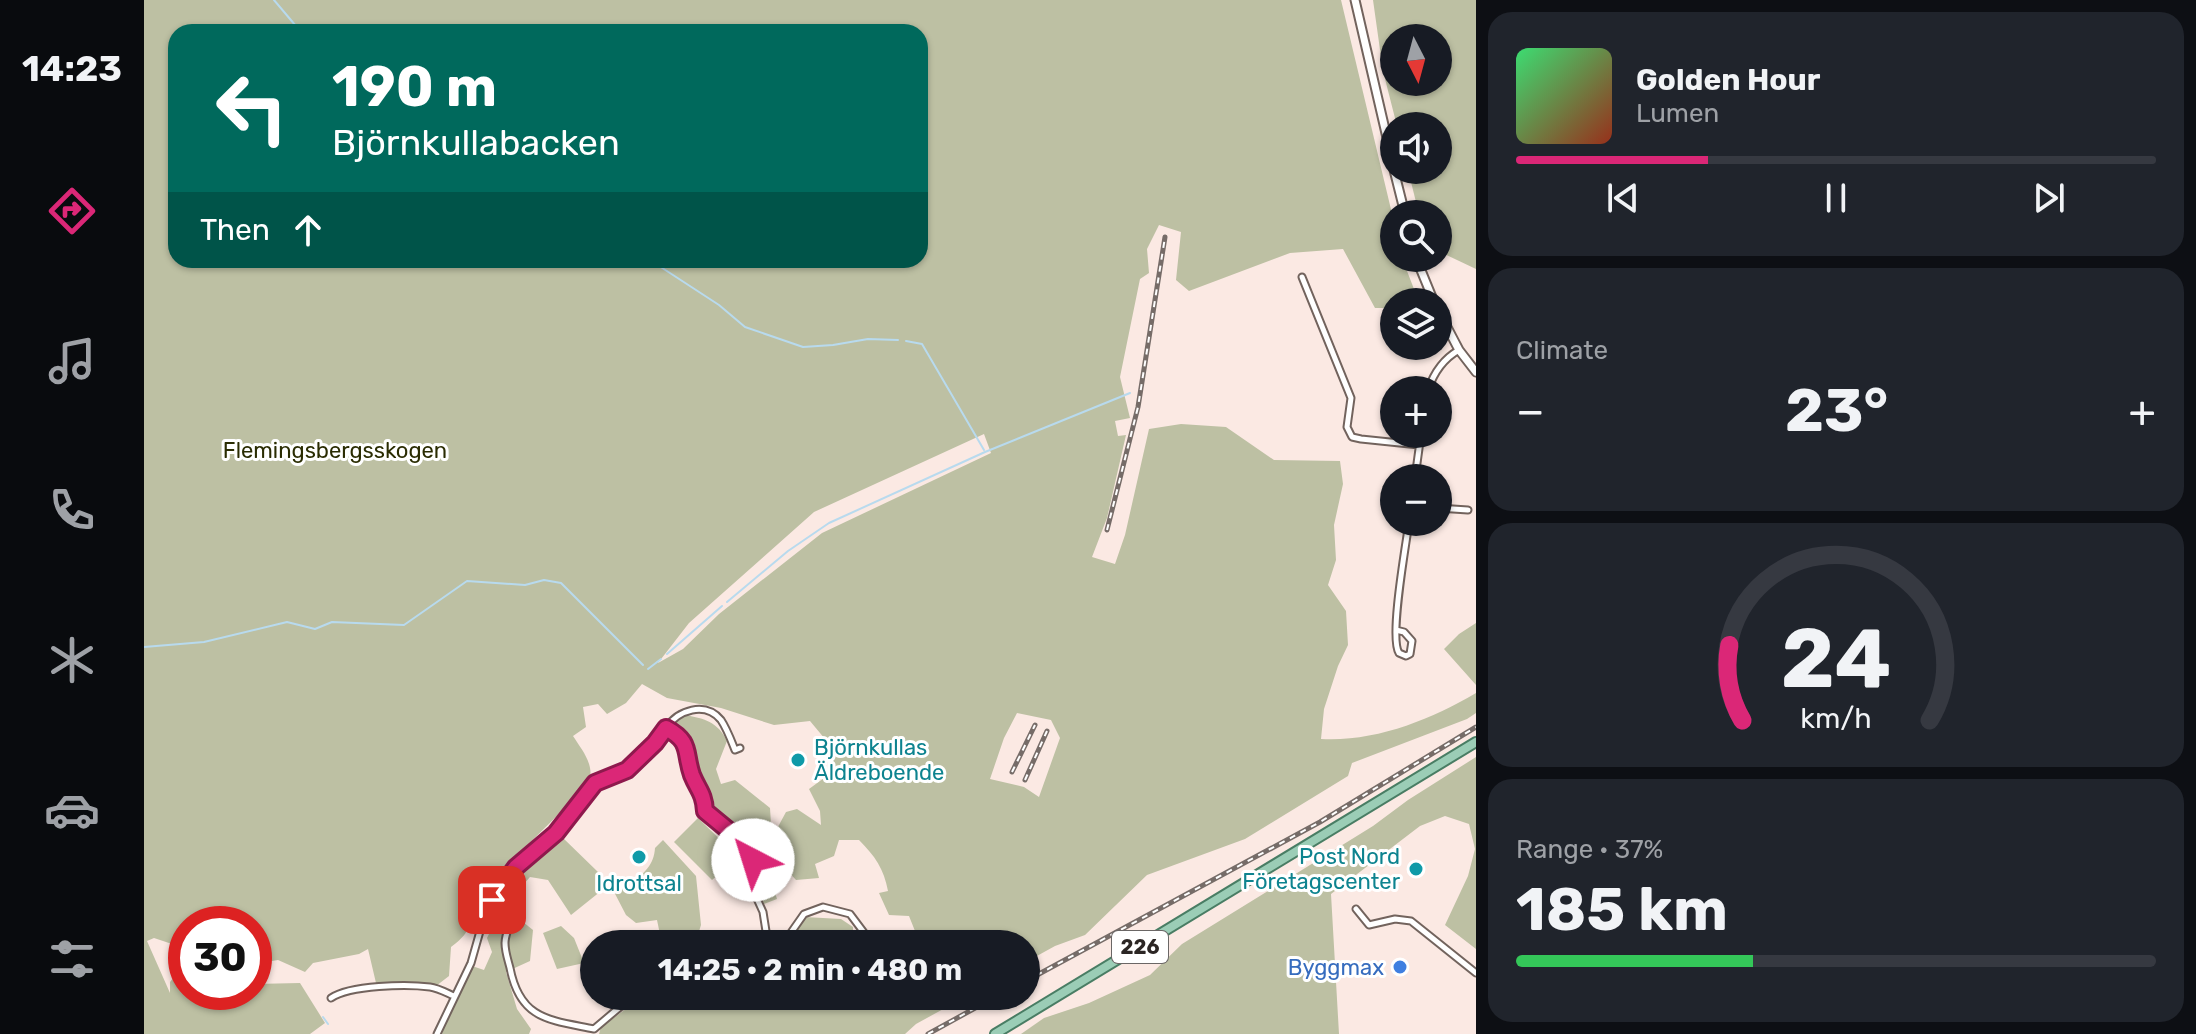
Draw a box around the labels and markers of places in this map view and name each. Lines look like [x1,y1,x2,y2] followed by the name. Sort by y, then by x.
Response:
[814,734,944,786] place label: Björnkullas Äldreboende
[789,751,807,769] marker: Björnkullas Äldreboende
[1242,843,1401,895] place label: Post Nord Företagscenter
[630,848,648,866] marker: Idrottsal
[1407,860,1425,878] marker: Post Nord Företagscenter
[458,866,526,934] pin
[596,870,682,897] place label: Idrottsal
[1288,954,1384,981] place label: Byggmax
[1391,958,1409,976] marker: Byggmax

